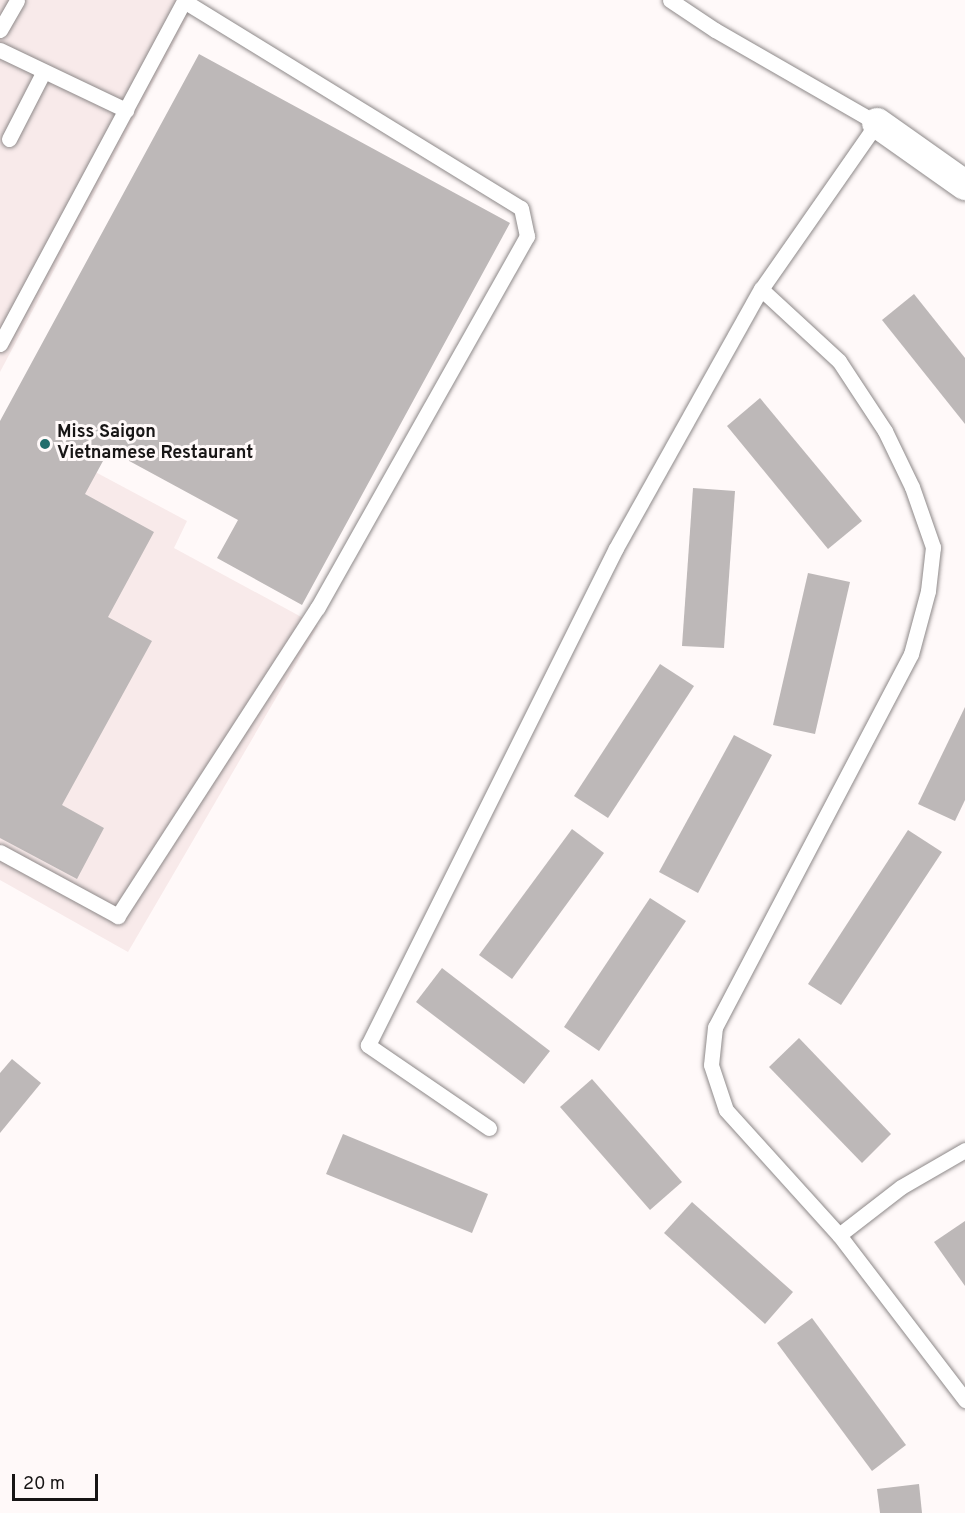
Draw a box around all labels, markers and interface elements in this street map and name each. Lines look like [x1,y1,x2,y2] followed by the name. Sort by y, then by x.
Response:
[57,423,253,466] place label: Miss Saigon Vietnamese Restaurant
[38,437,52,451] marker: Miss Saigon Vietnamese Restaurant
[15,1462,100,1500] scale bar
[23,1473,65,1496] text: 20 m

